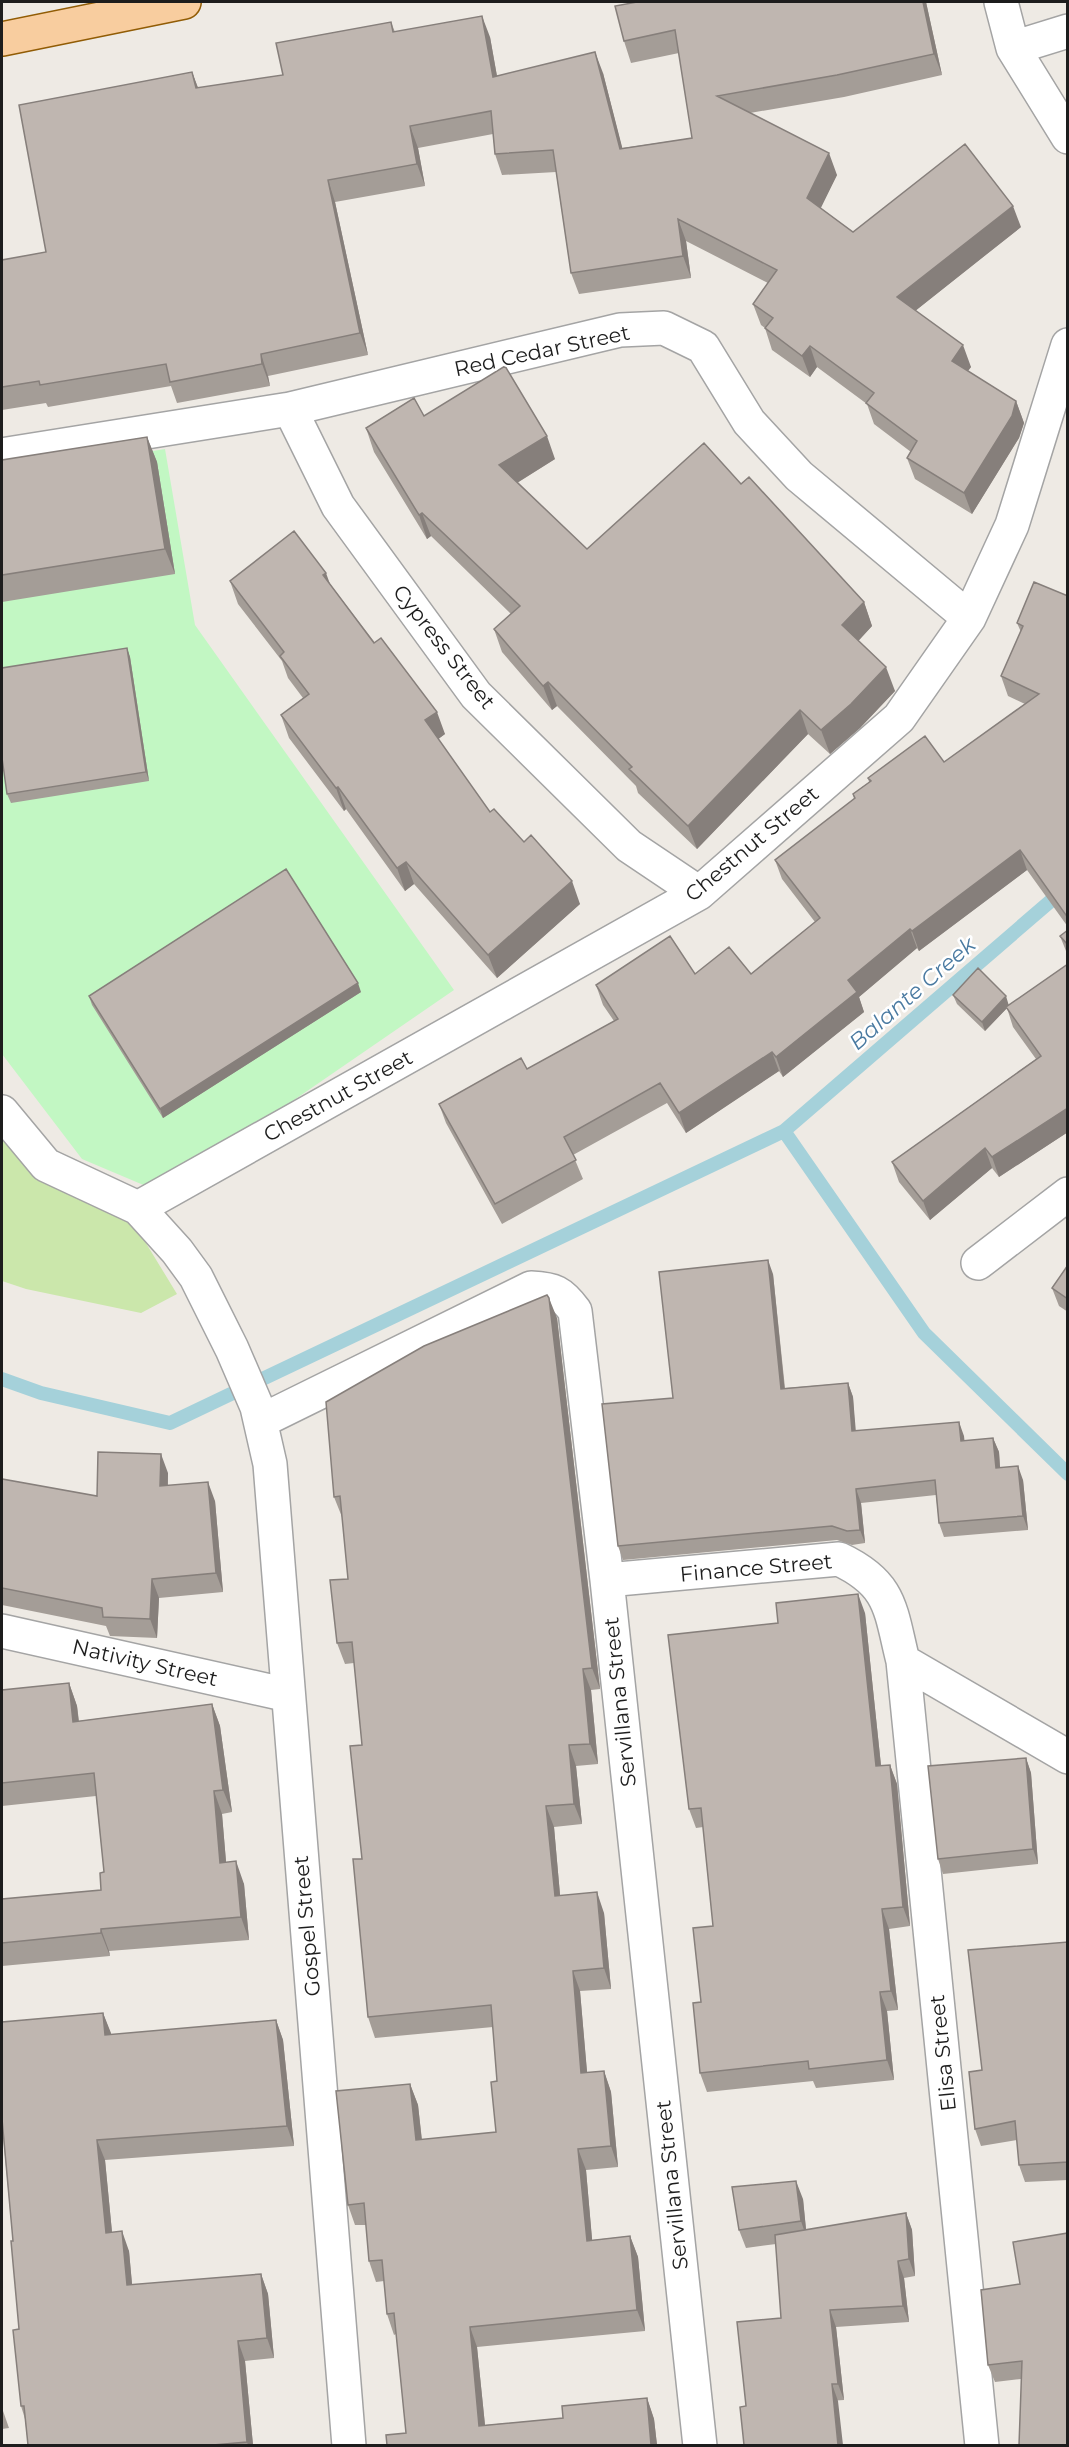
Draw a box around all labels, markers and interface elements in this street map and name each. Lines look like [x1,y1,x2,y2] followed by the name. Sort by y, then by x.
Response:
[452,320,632,381] street label: Red Cedar Street
[388,580,501,714] street label: Cypress Street
[680,781,823,907] street label: Chestnut Street
[844,930,982,1056] water label: Balante Creek
[259,1044,417,1147] street label: Chestnut Street
[679,1548,833,1587] street label: Finance Street
[598,1616,641,1788] street label: Servillana Street
[70,1634,220,1691] street label: Nativity Street
[288,1855,325,1997] street label: Gospel Street
[924,1994,961,2113] street label: Elisa Street
[650,2099,693,2271] street label: Servillana Street

